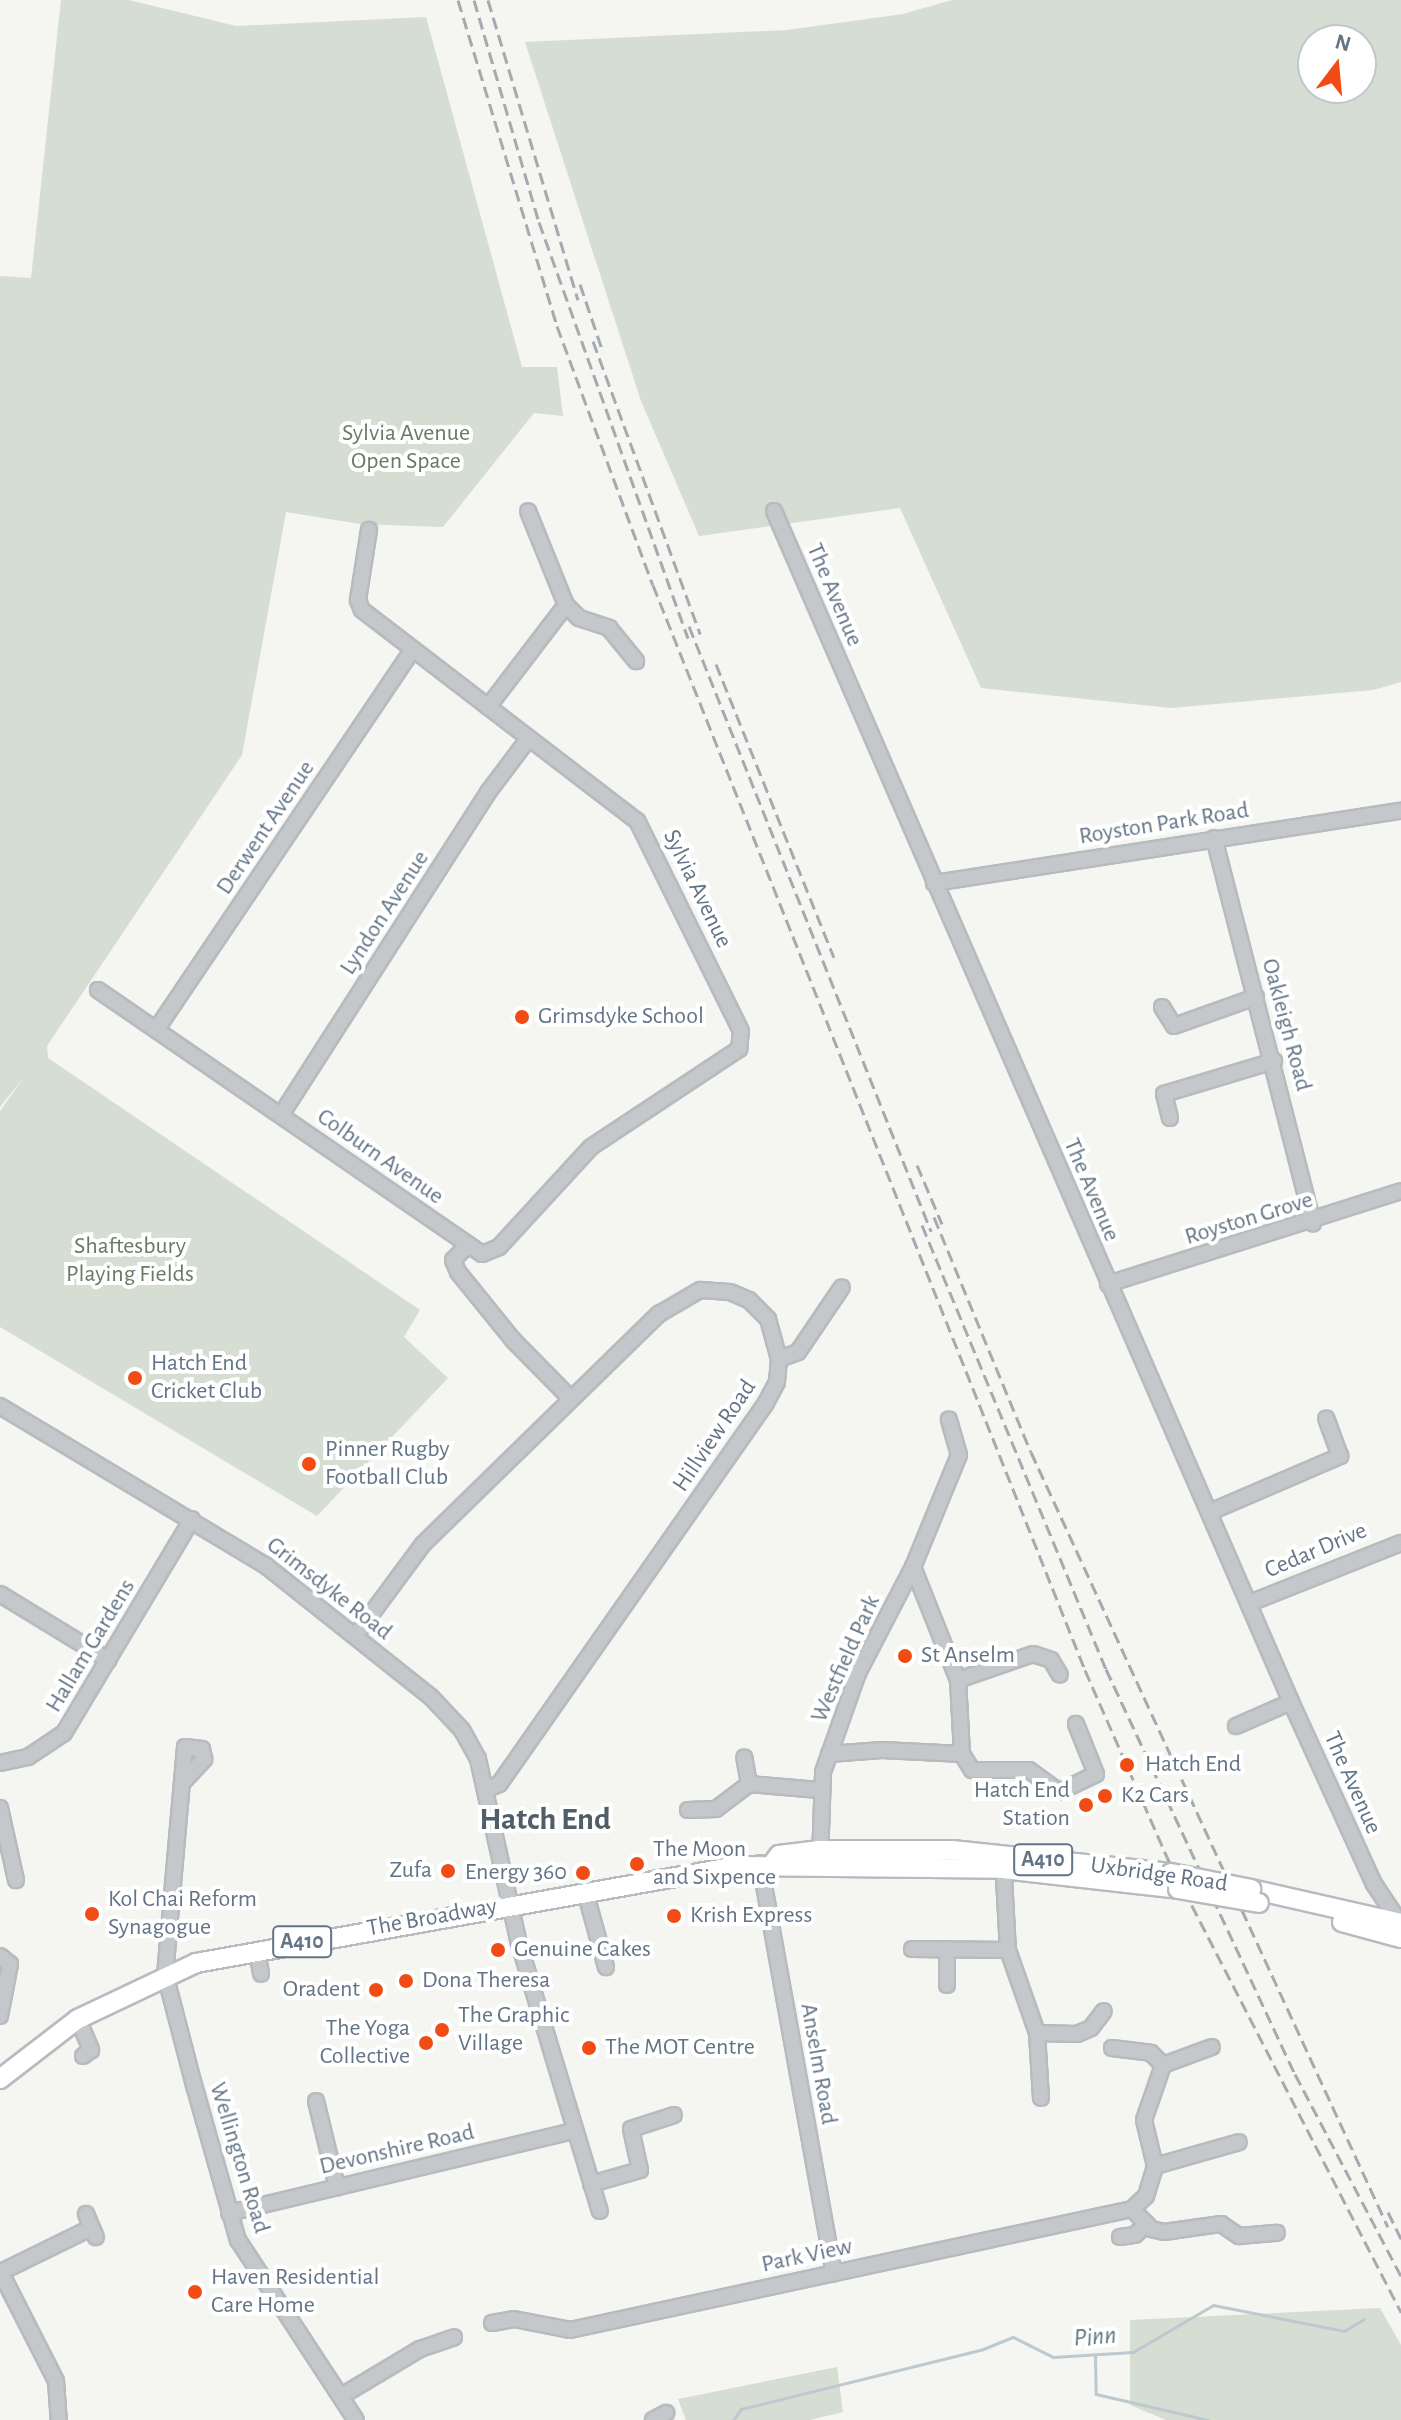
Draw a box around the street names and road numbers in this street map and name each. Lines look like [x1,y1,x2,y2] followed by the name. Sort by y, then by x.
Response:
[799,539,869,651] street label: The Avenue
[211,756,321,900] street label: Derwent Avenue
[1077,796,1251,852] street label: Royston Park Road
[656,825,738,953] street label: Sylvia Avenue
[334,845,436,981] street label: Lyndon Avenue
[1254,956,1318,1094] street label: Oakleigh Road
[311,1103,449,1211] street label: Colburn Avenue
[1056,1134,1126,1246] street label: The Avenue
[1182,1186,1316,1252] street label: Royston Grove
[667,1374,763,1498] street label: Hillview Road
[1261,1517,1371,1585] street label: Cedar Drive
[260,1531,398,1647] street label: Grimsdyke Road
[40,1574,142,1718] street label: Hallam Gardens
[805,1591,887,1727] street label: Westfield Park
[1317,1727,1387,1839] street label: The Avenue
[1013,1842,1073,1878] road number: A410
[1089,1851,1229,1899] street label: Uxbridge Road
[365,1892,499,1944] street label: The Broadway
[272,1924,332,1960] road number: A410
[793,2001,843,2127] street label: Anselm Road
[202,2079,276,2237] street label: Wellington Road
[317,2118,477,2182] street label: Devonshire Road
[759,2232,855,2280] street label: Park View

